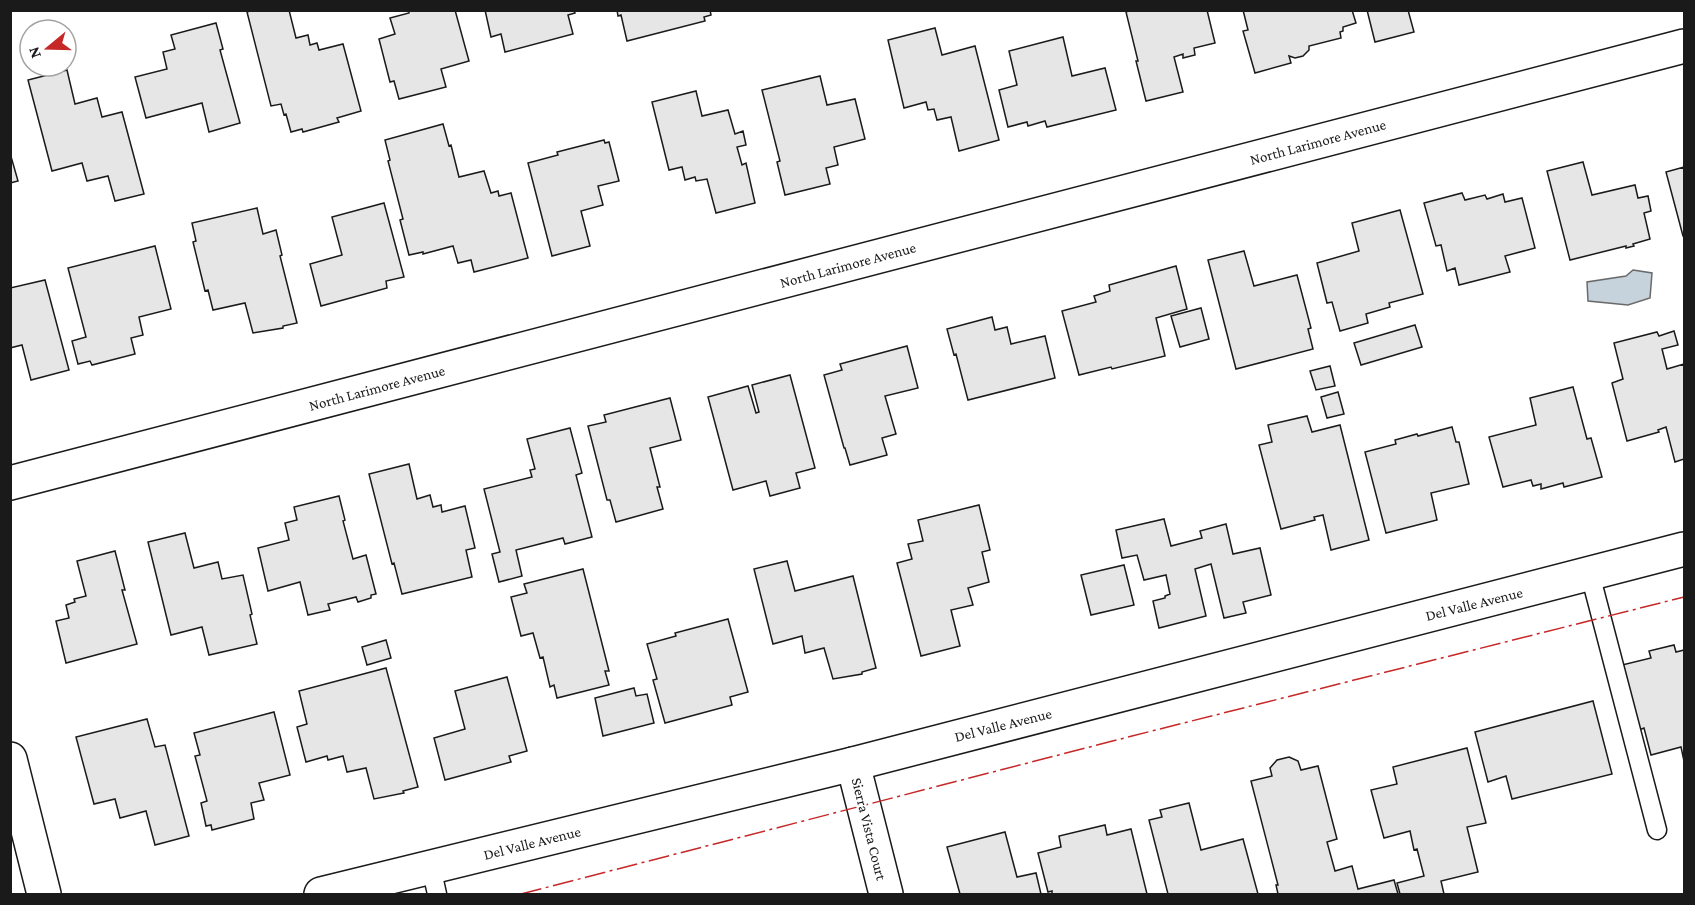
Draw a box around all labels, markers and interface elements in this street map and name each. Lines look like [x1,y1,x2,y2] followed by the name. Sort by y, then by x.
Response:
[18,18,78,78] north arrow
[24,45,44,61] text: N
[1248,116,1388,168] street label: North Larimore Avenue
[778,239,918,291] street label: North Larimore Avenue
[307,362,447,414] street label: North Larimore Avenue
[1424,584,1525,624] street label: Del Valle Avenue
[953,705,1054,745] street label: Del Valle Avenue
[849,776,890,883] street label: Sierra Vista Court
[482,823,583,863] street label: Del Valle Avenue

